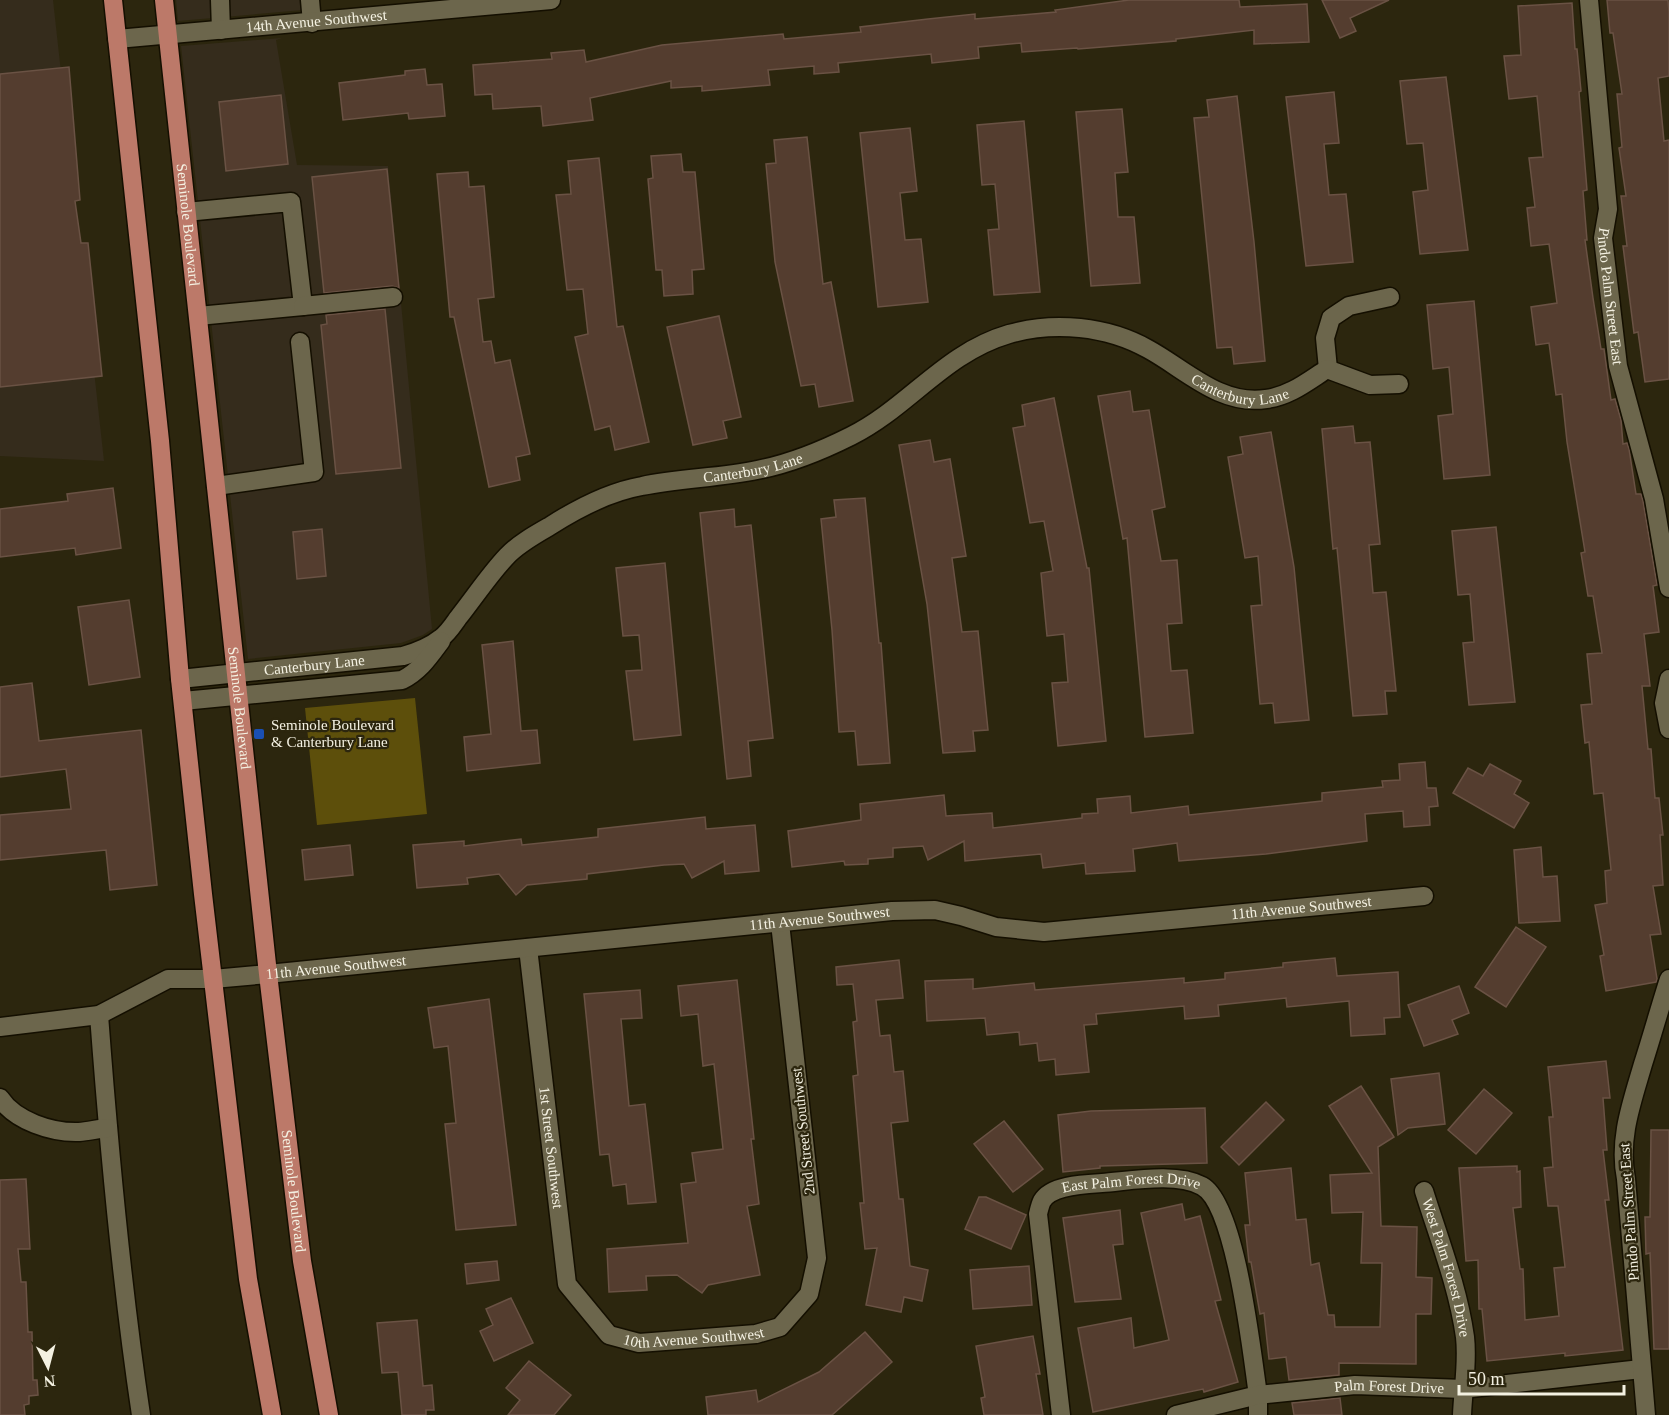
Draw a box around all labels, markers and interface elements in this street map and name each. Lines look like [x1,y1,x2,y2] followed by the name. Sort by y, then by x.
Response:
[245,7,388,35] street label: 14th Avenue Southwest
[174,163,203,287] street label: Seminole Boulevard
[1595,226,1626,367] street label: Pindo Palm Street East
[1189,371,1292,408] street label: Canterbury Lane
[702,450,805,486] street label: Canterbury Lane
[225,646,254,770] street label: Seminole Boulevard
[263,652,366,678] street label: Canterbury Lane
[271,717,394,750] place label: Seminole Boulevard & Canterbury Lane
[252,727,266,741] marker: Seminole Boulevard & Canterbury Lane
[1230,893,1373,922] street label: 11th Avenue Southwest
[749,903,891,933] street label: 11th Avenue Southwest
[265,952,408,982] street label: 11th Avenue Southwest
[788,1066,818,1195] street label: 2nd Street Southwest
[536,1086,566,1210] street label: 1st Street Southwest
[279,1129,309,1253] street label: Seminole Boulevard
[1616,1142,1642,1281] street label: Pindo Palm Street East
[1060,1170,1204,1196] street label: East Palm Forest Drive
[1419,1196,1473,1338] street label: West Palm Forest Drive
[621,1324,767,1351] street label: 10th Avenue Southwest
[18,1337,78,1397] north arrow
[1459,1358,1624,1396] scale bar
[1468,1369,1505,1389] text: 50 m
[42,1372,56,1391] text: N
[1333,1377,1445,1396] street label: Palm Forest Drive

